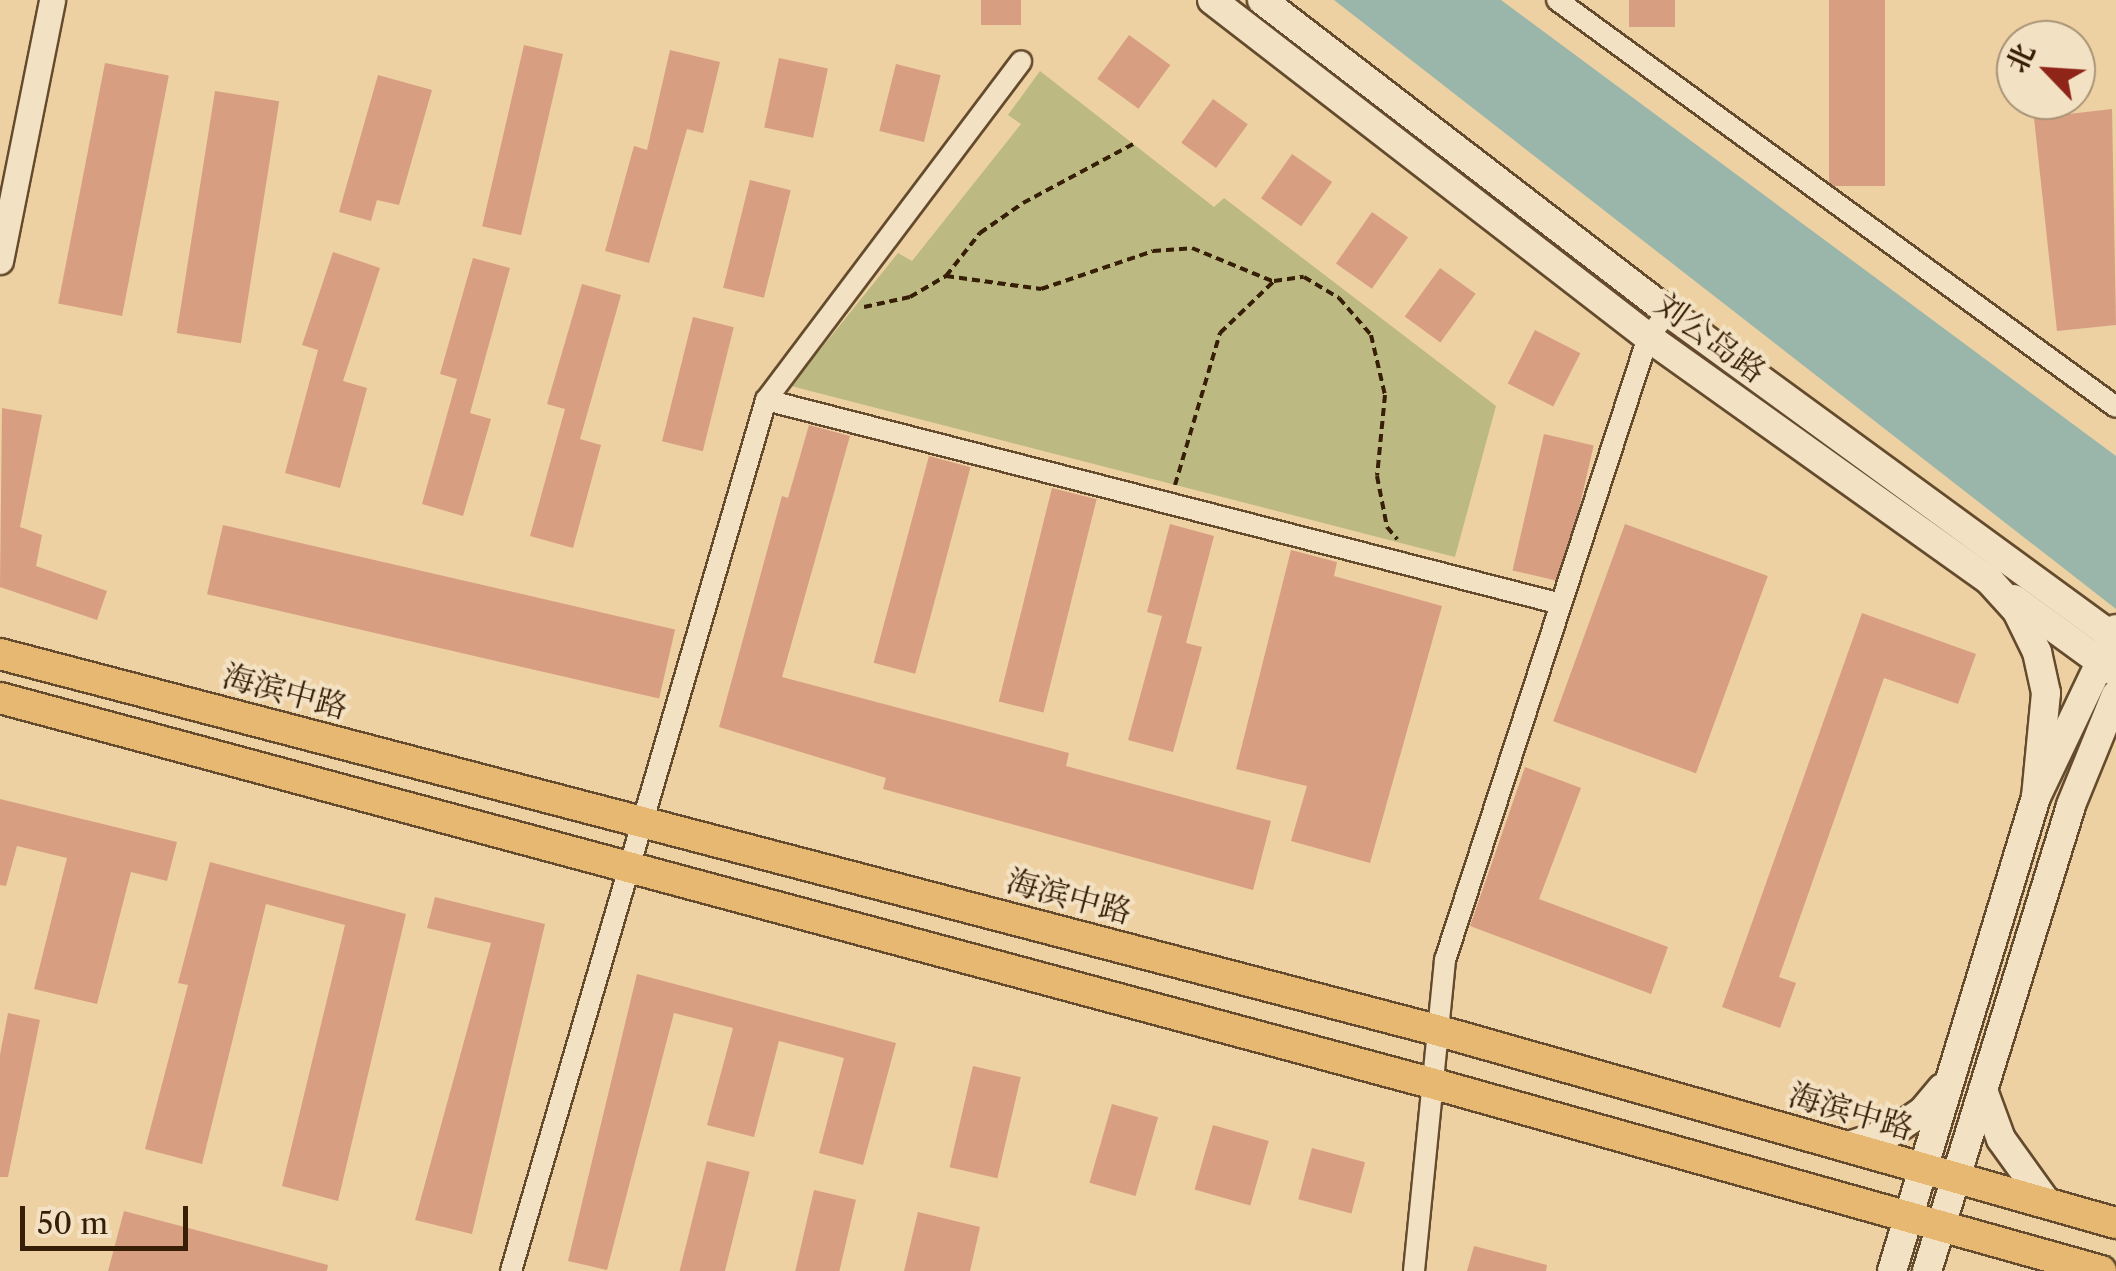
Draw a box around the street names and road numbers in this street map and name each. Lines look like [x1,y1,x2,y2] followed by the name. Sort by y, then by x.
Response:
[1647,285,1773,391] street label: 刘公岛路
[218,657,352,727] street label: 海滨中路
[1002,862,1136,932] street label: 海滨中路
[1784,1076,1918,1148] street label: 海滨中路

